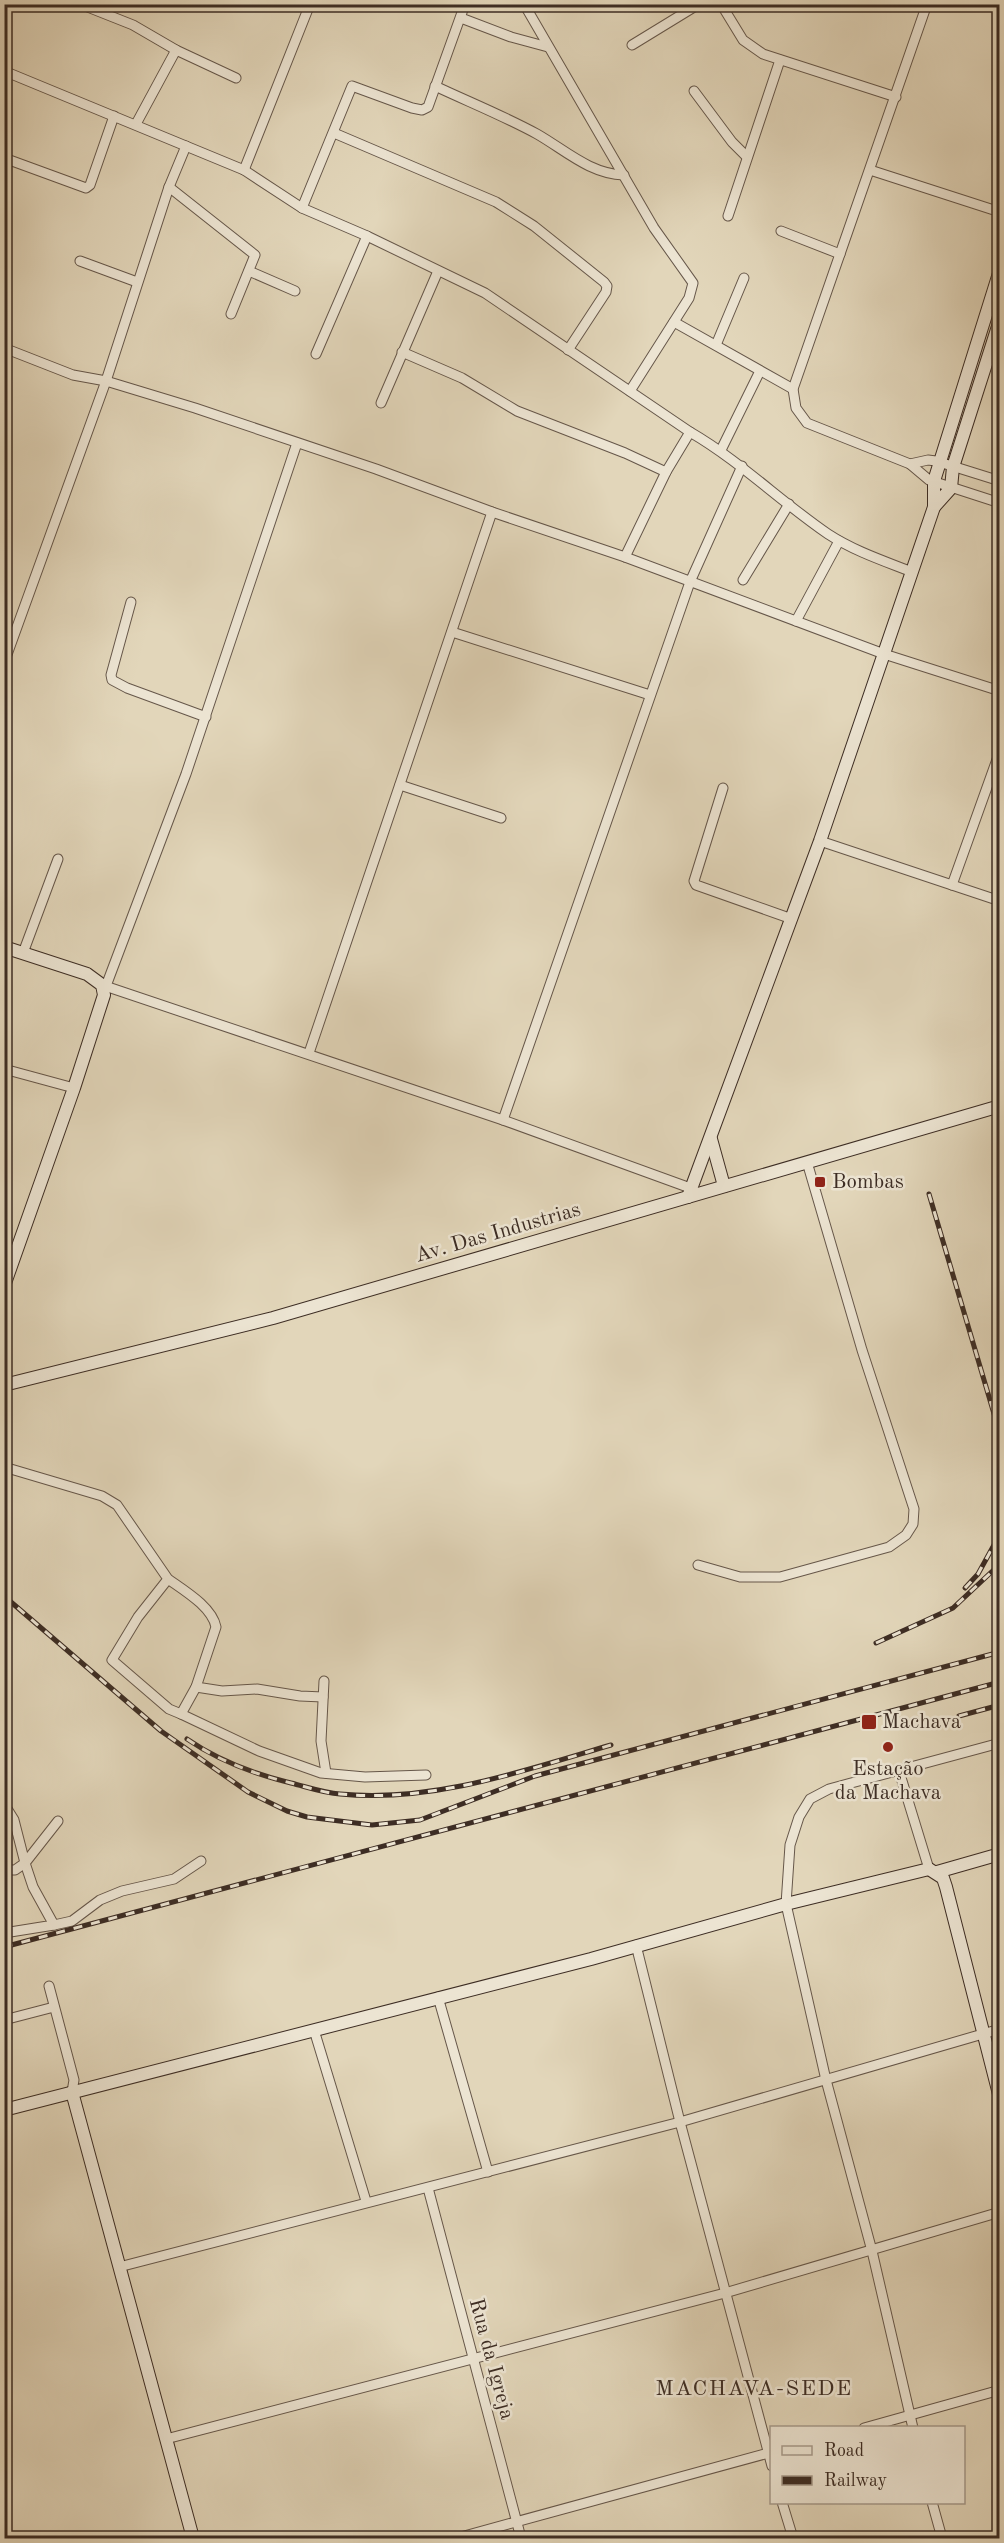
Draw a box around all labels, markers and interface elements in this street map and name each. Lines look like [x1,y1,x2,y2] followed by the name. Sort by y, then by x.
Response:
[832,1172,904,1193] place label: Bombas
[813,1175,827,1189] marker: Bombas
[413,1199,583,1267] street label: Av. Das Industrias
[882,1712,961,1733] place label: Machava
[860,1713,878,1731] marker: Machava
[881,1740,895,1754] marker: Estação da Machava
[835,1759,941,1804] place label: Estação da Machava
[465,2296,517,2422] street label: Rua da Igreja
[655,2378,853,2400] district label: MACHAVA-SEDE
[770,2426,965,2504] legend
[824,2442,864,2460] text: Road
[824,2472,887,2490] text: Railway

